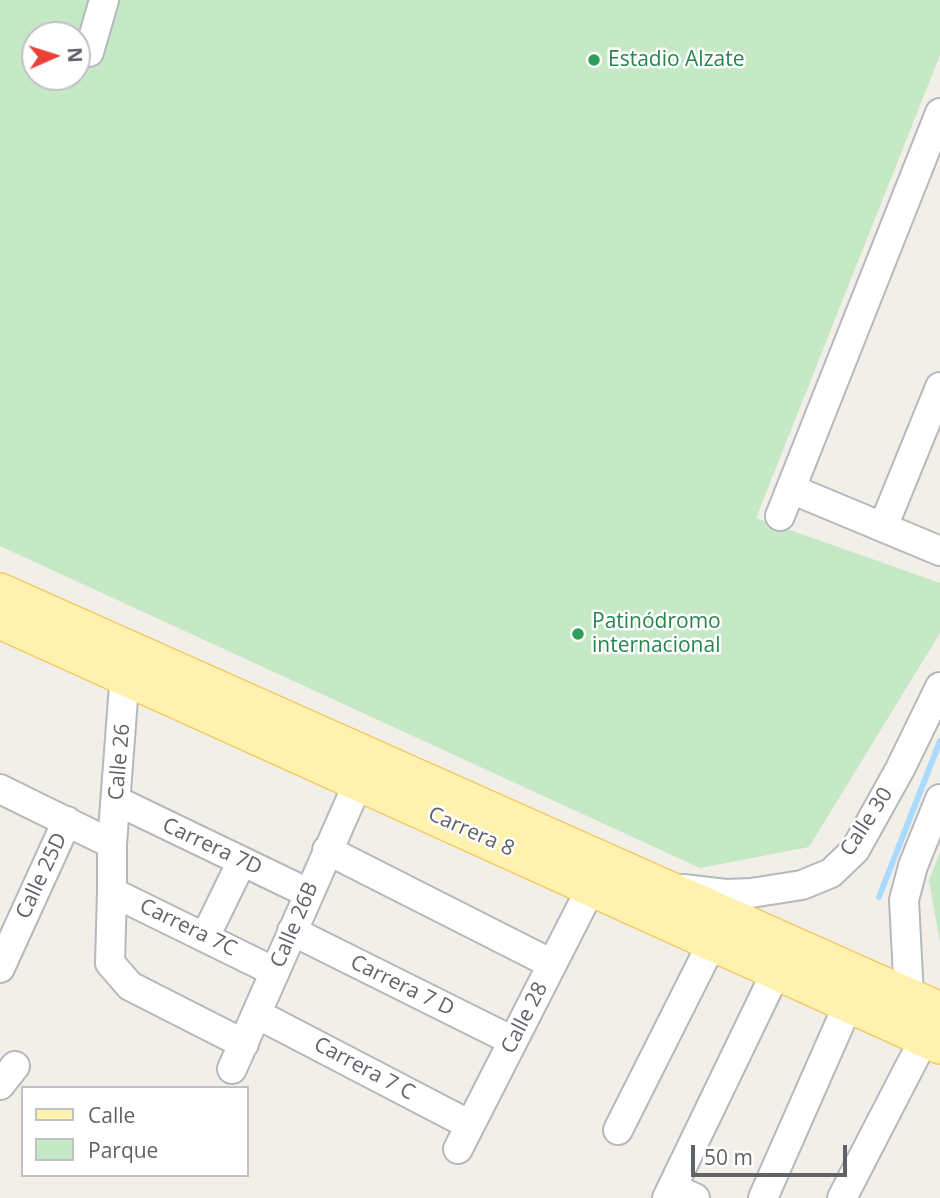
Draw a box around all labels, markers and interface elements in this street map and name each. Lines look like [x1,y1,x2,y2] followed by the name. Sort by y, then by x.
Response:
[21,21,91,91] north arrow
[62,47,88,63] text: N
[608,47,744,73] place label: Estadio Alzate
[586,52,602,68] marker: Estadio Alzate
[592,609,721,659] place label: Patinódromo internacional
[570,626,586,642] marker: Patinódromo internacional
[104,723,136,801] street label: Calle 26
[836,783,898,861] street label: Calle 30
[424,802,518,862] street label: Carrera 8
[158,813,266,881] street label: Carrera 7D
[11,829,73,923] street label: Calle 25D
[266,879,324,971] street label: Calle 26B
[135,894,241,962] street label: Carrera 7C
[346,950,458,1022] street label: Carrera 7 D
[496,978,554,1058] street label: Calle 28
[309,1032,419,1106] street label: Carrera 7 C
[21,1086,248,1177] legend
[88,1101,135,1129] text: Calle
[695,1132,851,1176] scale bar
[88,1136,158,1164] text: Parque
[704,1143,753,1171] text: 50 m

